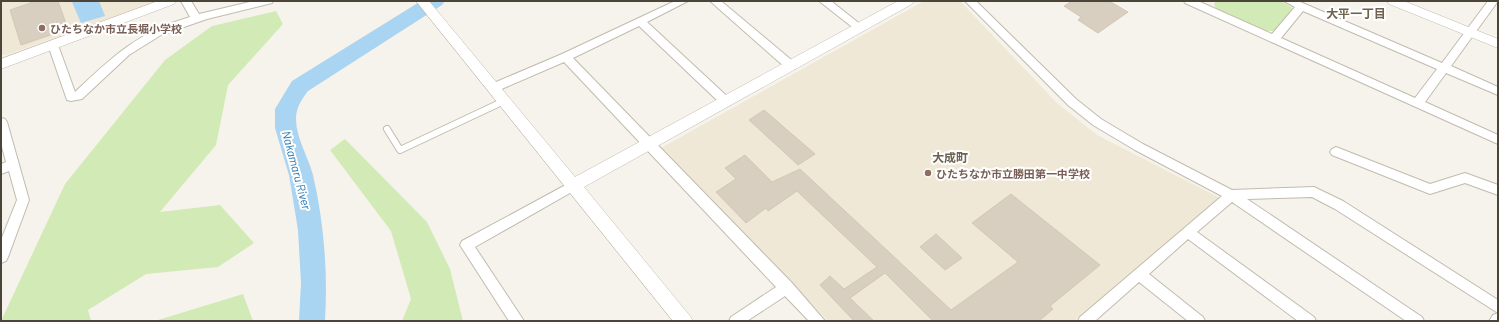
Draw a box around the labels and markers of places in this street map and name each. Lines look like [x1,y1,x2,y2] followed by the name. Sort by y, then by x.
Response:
[50,22,182,35] place label: ひたちなか市立長堀小学校
[37,23,47,33] marker: ひたちなか市立長堀小学校
[936,167,1090,180] place label: ひたちなか市立勝田第一中学校
[923,168,933,178] marker: ひたちなか市立勝田第一中学校

